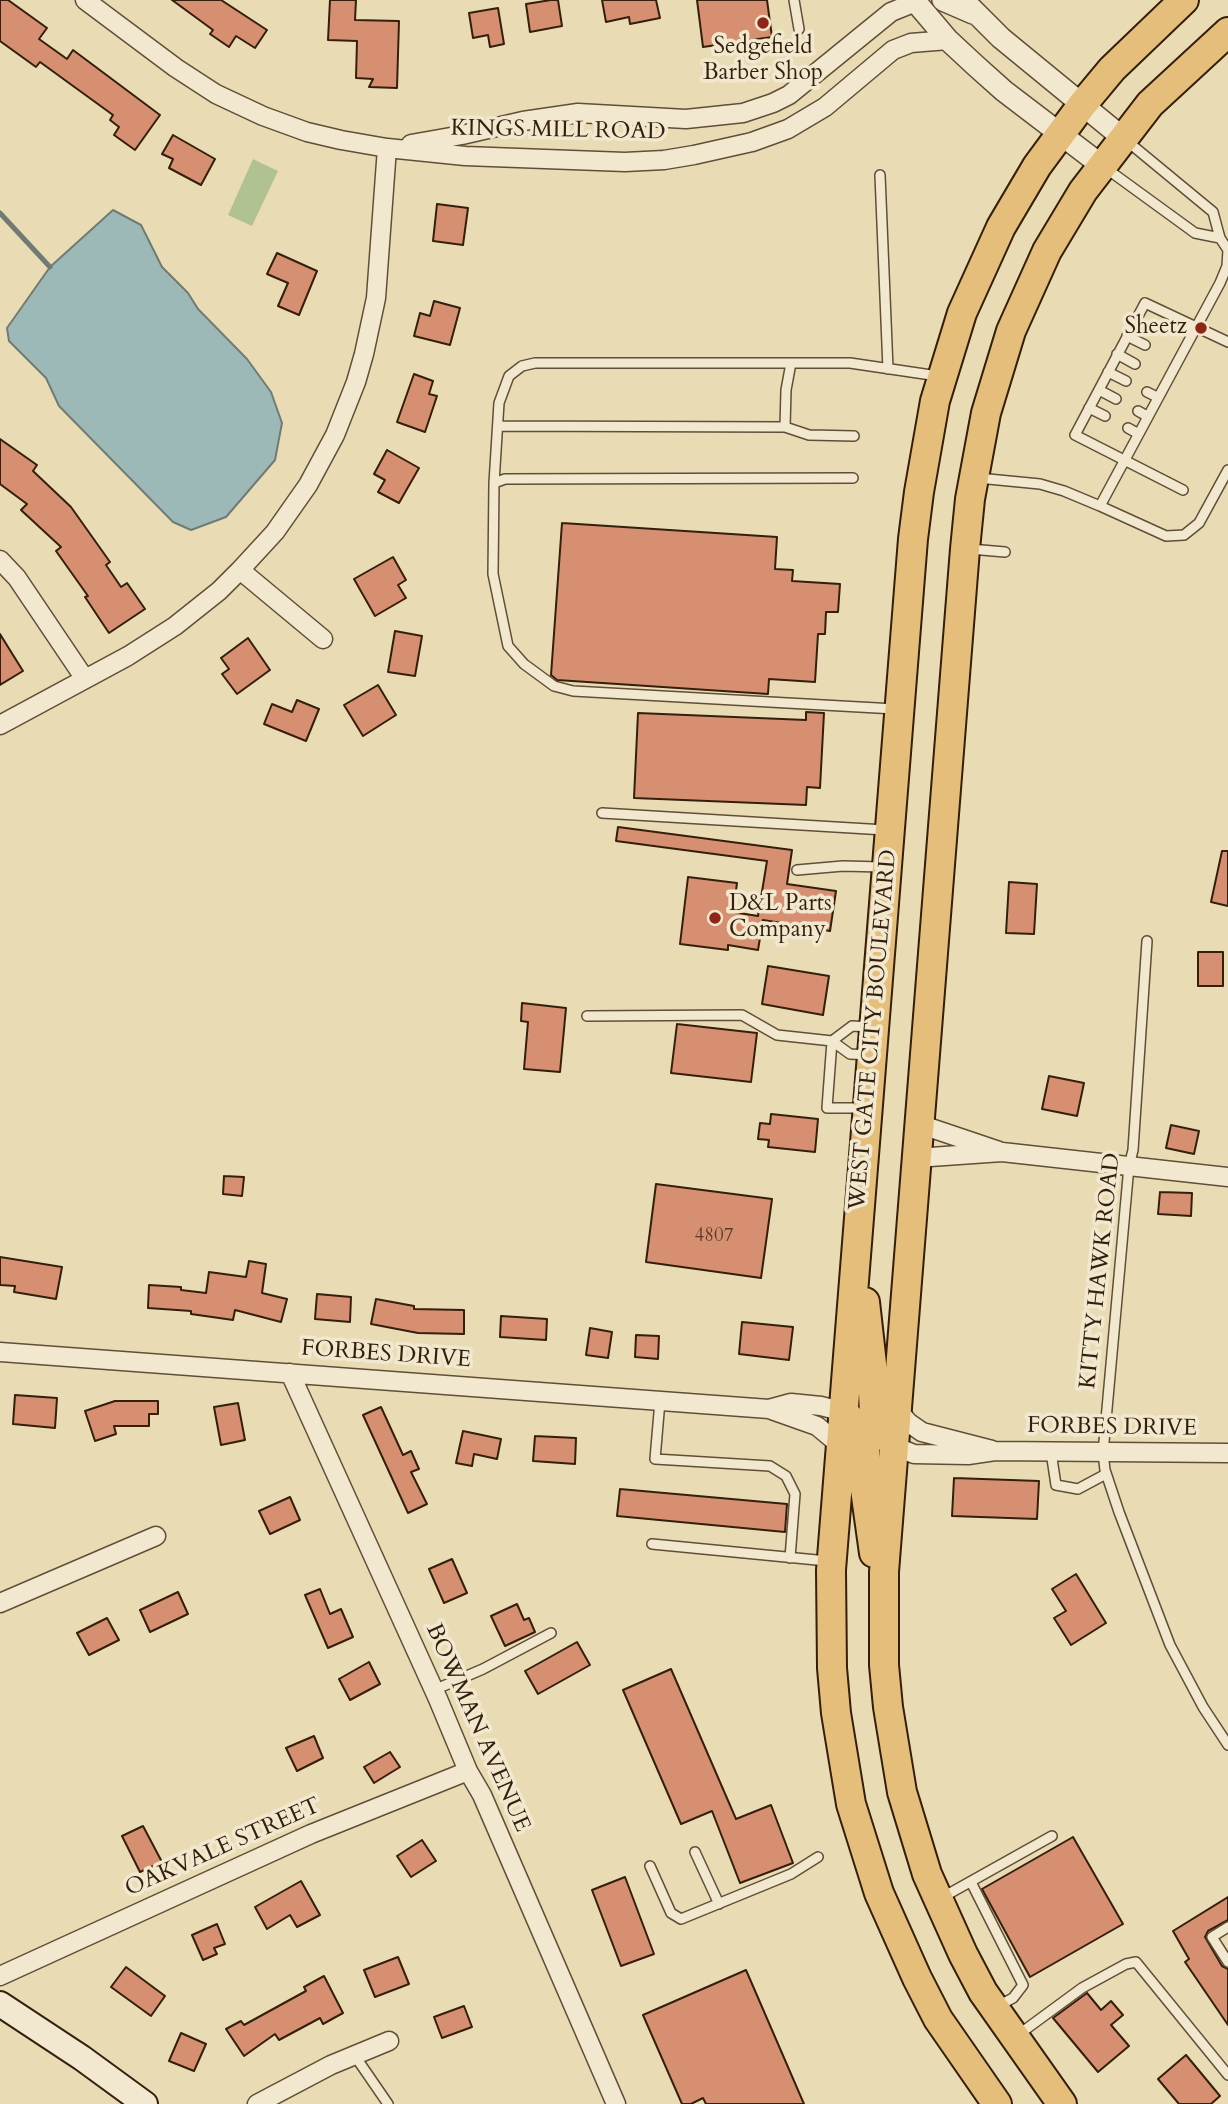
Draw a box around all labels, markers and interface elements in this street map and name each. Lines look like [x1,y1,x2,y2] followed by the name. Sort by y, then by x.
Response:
[755,15,771,31] marker: Sedgefield Barber Shop
[703,34,823,88] place label: Sedgefield Barber Shop
[450,115,666,147] street label: KINGS MILL ROAD
[1124,314,1187,342] place label: Sheetz
[1193,320,1209,336] marker: Sheetz
[844,849,904,1211] street label: WEST GATE CITY BOULEVARD
[729,891,832,945] place label: D&L Parts Company
[707,910,723,926] marker: D&L Parts Company
[1075,1152,1127,1390] street label: KITTY HAWK ROAD
[695,1226,733,1248] house number: 4807
[300,1335,472,1375] street label: FORBES DRIVE
[1027,1413,1197,1443] street label: FORBES DRIVE
[419,1620,535,1836] street label: BOWMAN AVENUE
[121,1793,325,1903] street label: OAKVALE STREET

